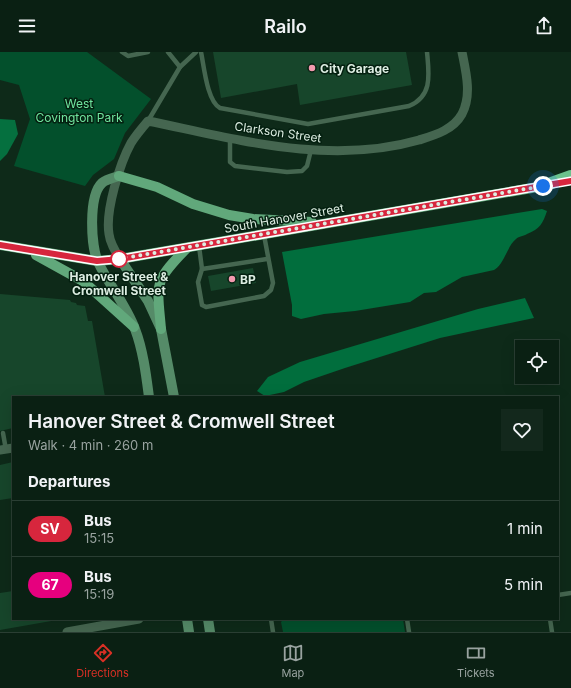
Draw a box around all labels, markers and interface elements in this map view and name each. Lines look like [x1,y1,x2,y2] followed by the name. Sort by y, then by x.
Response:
[16,15,38,37] icon: menu
[533,15,555,37] icon: share
[264,16,307,37] text: Railo
[320,61,389,76] place label: City Garage
[307,63,317,73] marker: City Garage
[36,96,123,125] park label: West Covington Park
[234,118,322,146] street label: Clarkson Street
[533,176,553,196] your location
[223,200,345,236] street label: South Hanover Street
[110,250,128,268] marker: Hanover Street & Cromwell Street
[70,269,168,298] place label: Hanover Street & Cromwell Street
[240,272,256,287] place label: BP
[227,274,237,284] marker: BP
[515,340,559,384] map controls
[515,340,559,384] button: locate
[501,409,543,451] button: heart
[28,410,335,433] text: Hanover Street & Cromwell Street
[28,437,153,453] text: Walk · 4 min · 260 m
[28,472,110,491] text: Departures
[84,511,112,530] text: Bus
[507,519,543,538] text: 1 min
[40,520,60,537] text: SV
[84,530,114,546] text: 15:15
[84,567,112,586] text: Bus
[504,575,543,594] text: 5 min
[41,576,59,593] text: 67
[84,586,114,602] text: 15:19
[76,642,129,680] tab: Directions
[282,642,304,680] tab: Map
[457,642,495,680] tab: Tickets

